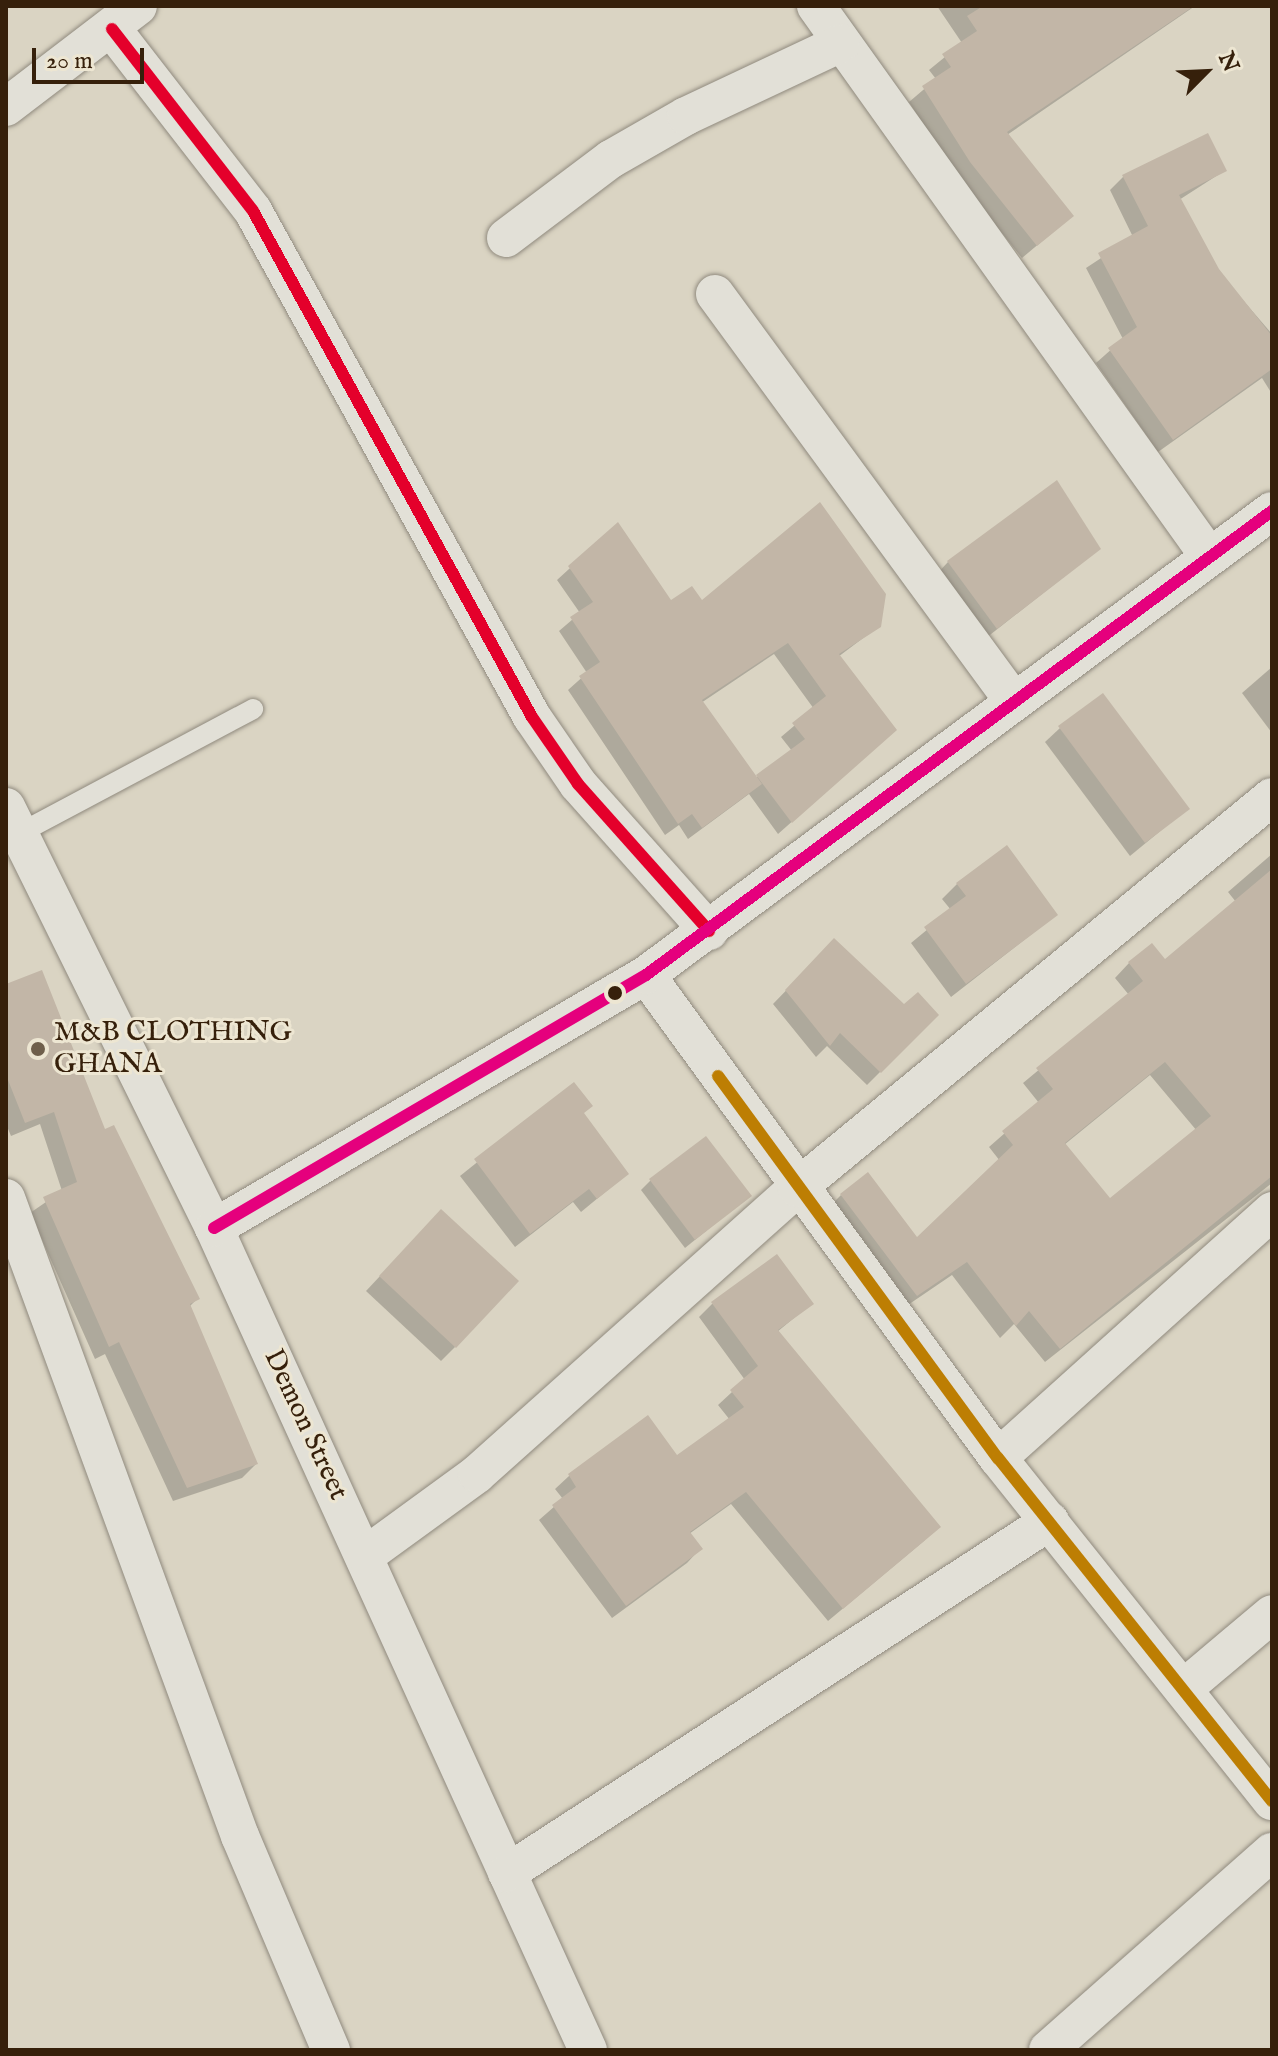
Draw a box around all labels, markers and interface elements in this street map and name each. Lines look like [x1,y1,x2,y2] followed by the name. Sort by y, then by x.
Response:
[36,32,148,82] scale bar
[1166,32,1246,112] north arrow
[46,46,93,77] text: 20 m
[1211,48,1245,77] text: N
[607,985,623,1001] unlabelled marker
[54,1016,292,1082] place label: M&B CLOTHING GHANA
[29,1040,47,1058] marker: M&B CLOTHING GHANA
[255,1344,355,1506] street label: Demon Street

